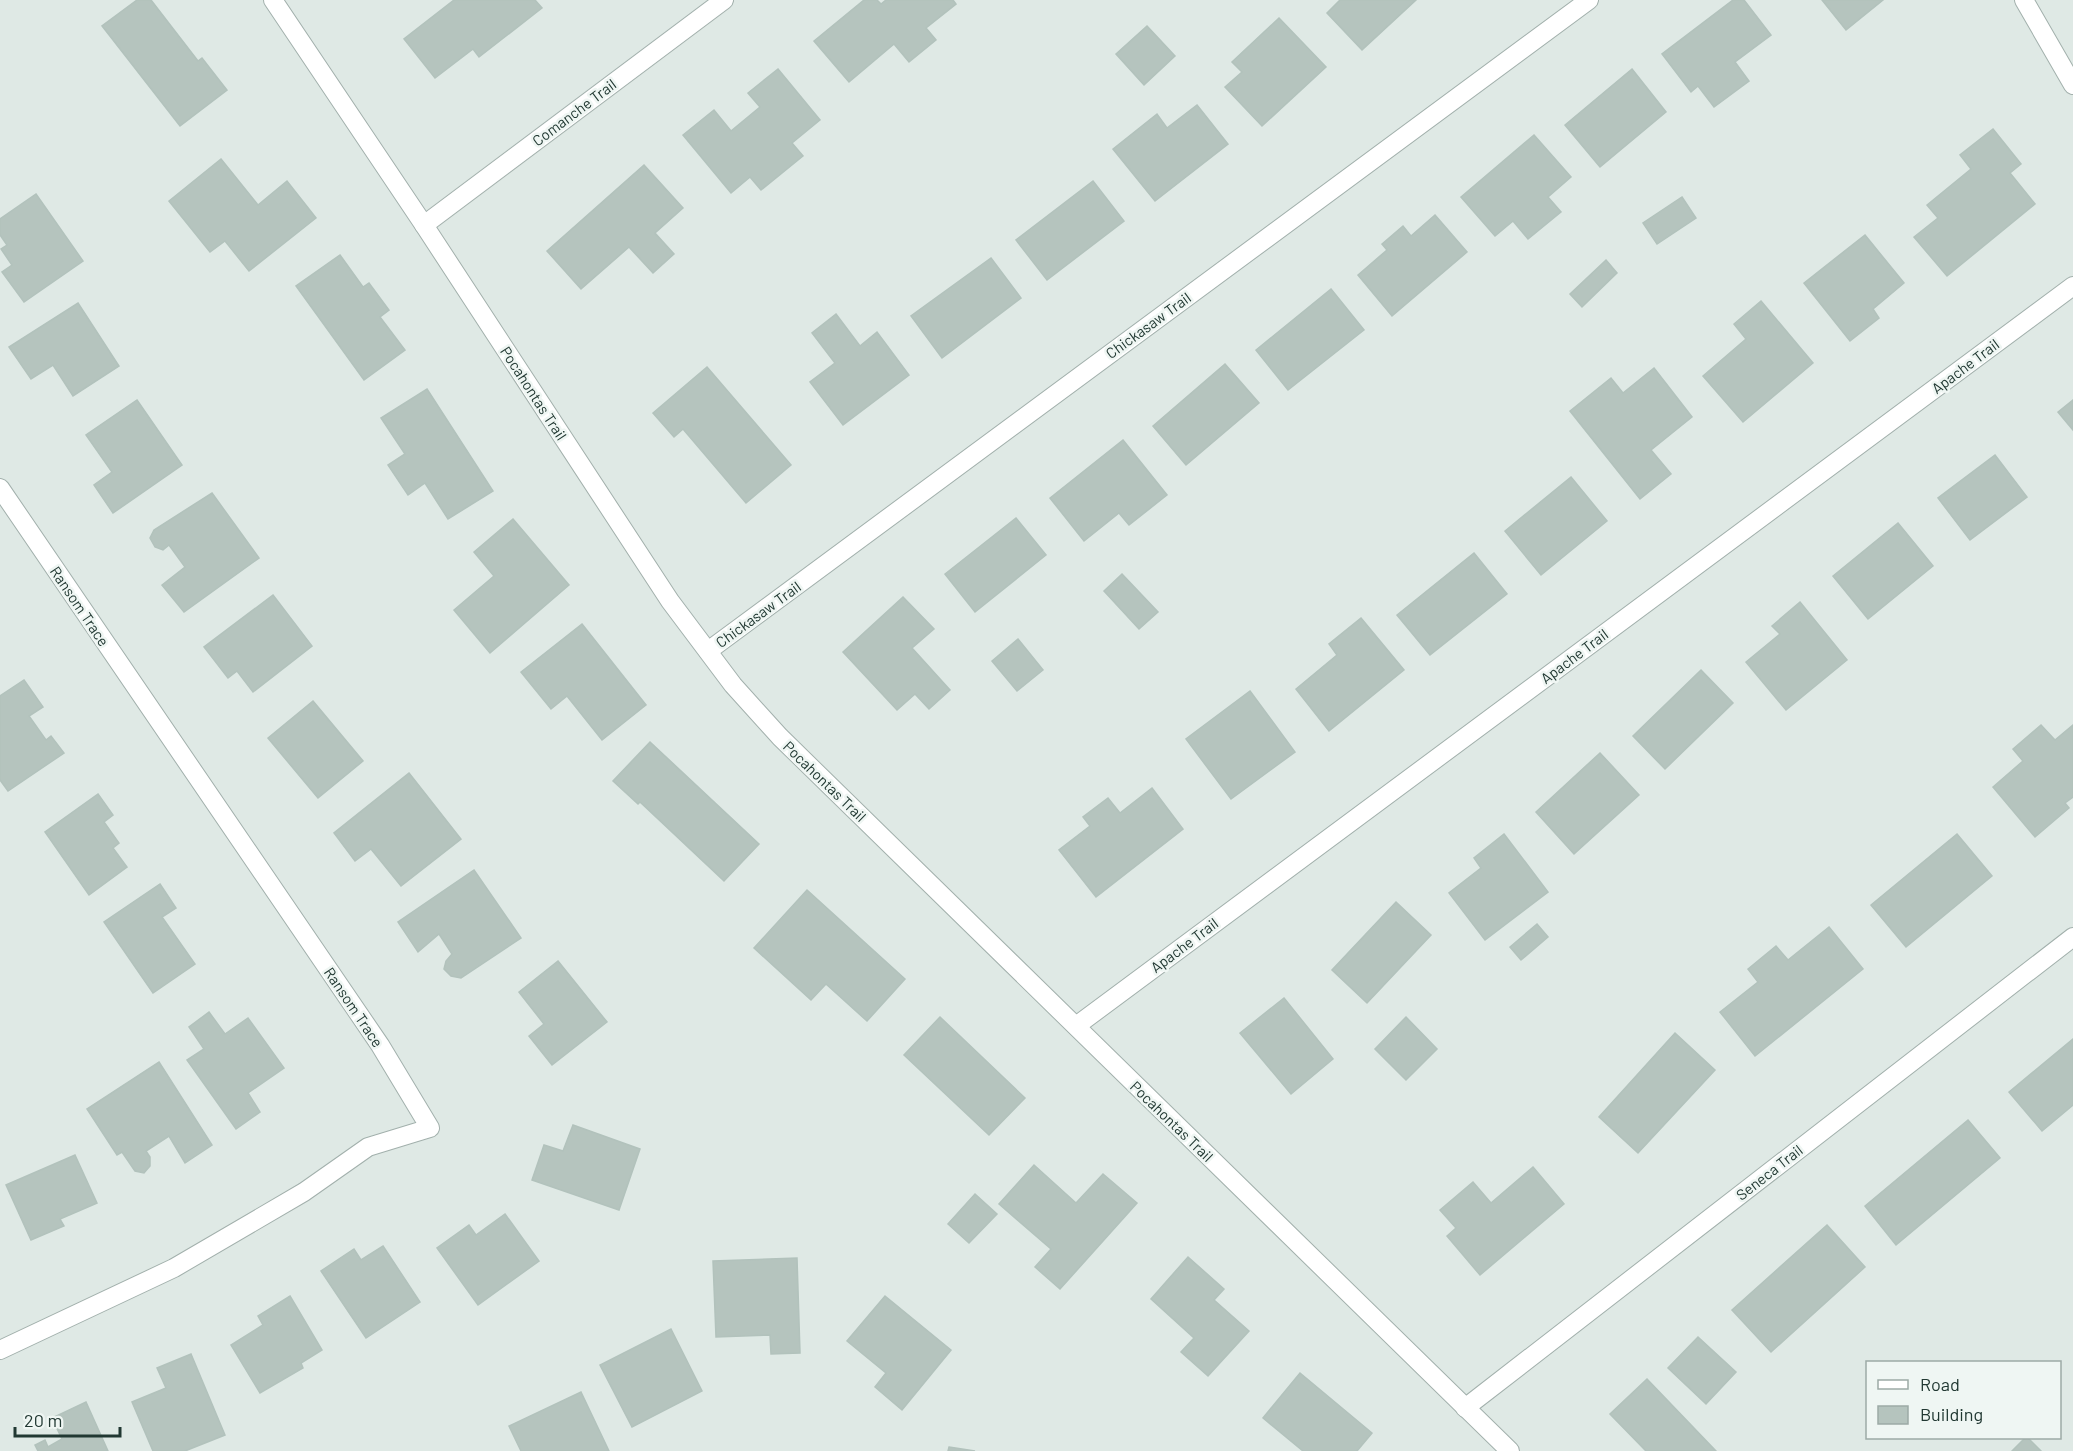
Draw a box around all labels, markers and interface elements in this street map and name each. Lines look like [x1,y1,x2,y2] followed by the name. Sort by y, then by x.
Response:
[529,75,619,149] street label: Comanche Trail
[1102,288,1194,362] street label: Chickasaw Trail
[1928,335,2002,397] street label: Apache Trail
[497,343,571,443] street label: Pocahontas Trail
[47,563,113,649] street label: Ransom Trace
[712,577,804,651] street label: Chickasaw Trail
[1537,625,1611,687] street label: Apache Trail
[780,737,870,825] street label: Pocahontas Trail
[1147,914,1221,976] street label: Apache Trail
[321,964,387,1050] street label: Ransom Trace
[1127,1077,1217,1165] street label: Pocahontas Trail
[1732,1140,1806,1204] street label: Seneca Trail
[1866,1361,2061,1439] legend
[1920,1373,1960,1395] text: Road
[15,1400,120,1438] scale bar
[1920,1403,1983,1425] text: Building
[24,1409,62,1431] text: 20 m

